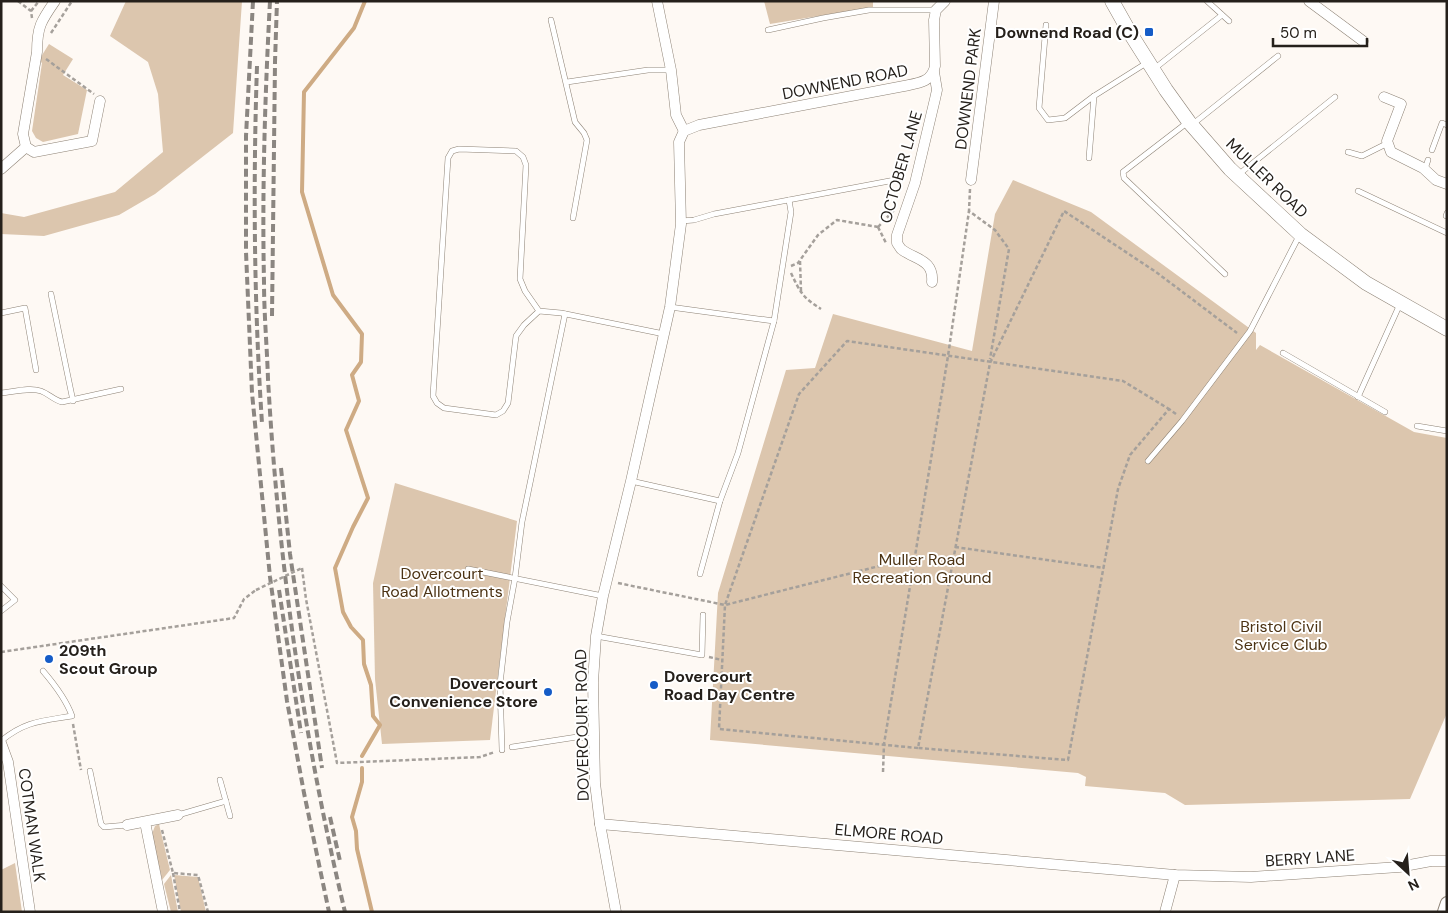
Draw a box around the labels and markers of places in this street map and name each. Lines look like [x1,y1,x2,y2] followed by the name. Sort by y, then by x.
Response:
[995,22,1139,43] place label: Downend Road (C)
[1143,26,1155,38] marker: Downend Road (C)
[59,640,158,679] place label: 209th Scout Group
[43,653,55,665] marker: 209th Scout Group
[664,666,795,705] place label: Dovercourt Road Day Centre
[389,673,538,712] place label: Dovercourt Convenience Store
[648,679,660,691] marker: Dovercourt Road Day Centre
[542,686,554,698] marker: Dovercourt Convenience Store

